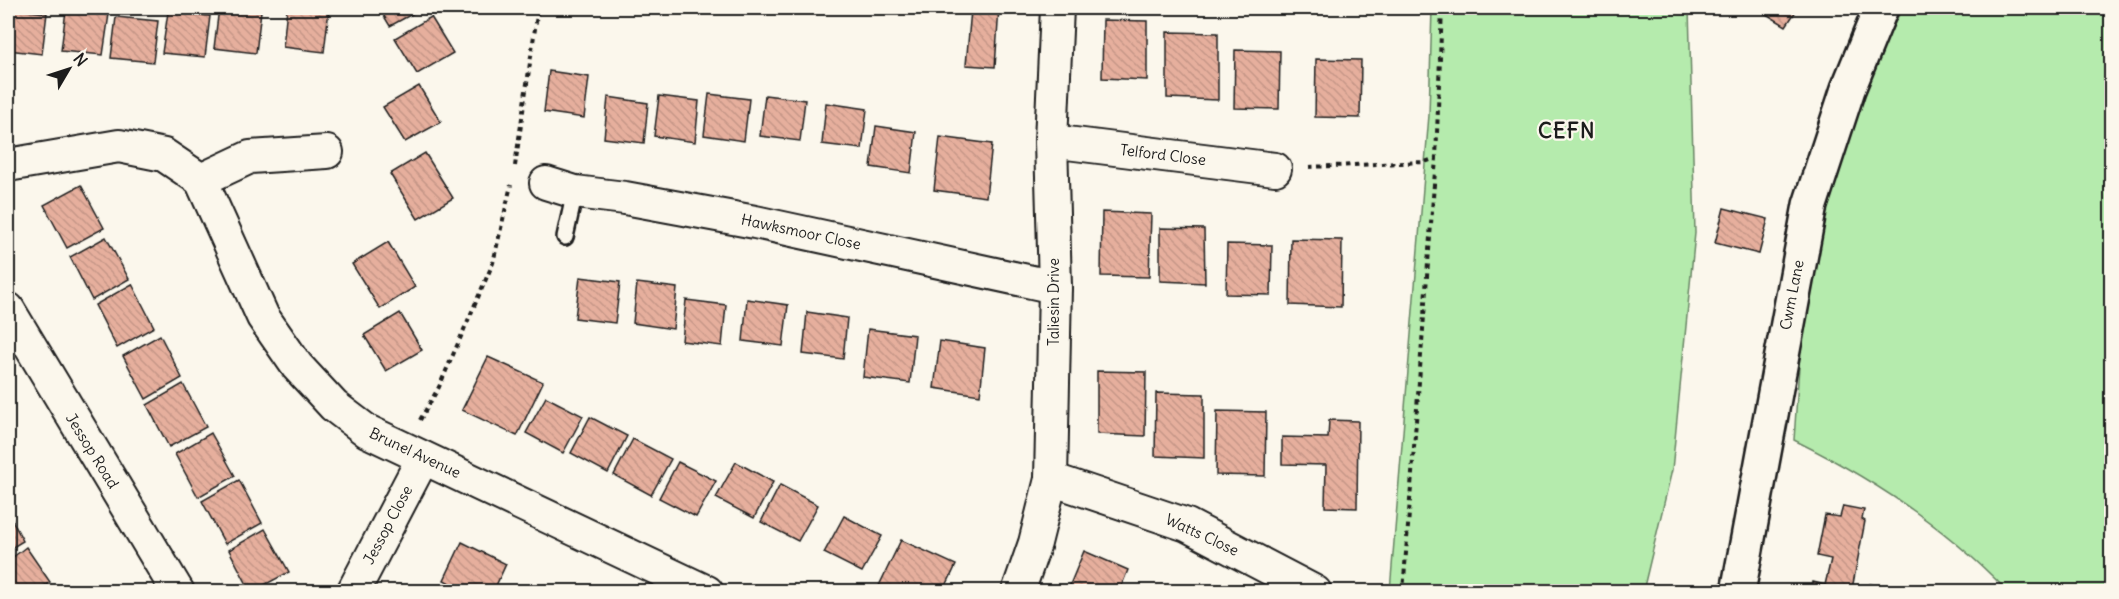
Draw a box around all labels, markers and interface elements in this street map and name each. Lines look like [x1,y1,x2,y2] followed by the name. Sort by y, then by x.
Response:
[39,39,99,99] north arrow
[69,49,92,70] text: N
[1538,117,1596,144] district label: CEFN
[1119,140,1207,169] street label: Telford Close
[740,210,863,253] street label: Hawksmoor Close
[1044,258,1063,346] street label: Taliesin Drive
[1775,258,1808,332] street label: Cwm Lane
[62,410,123,492] street label: Jessop Road
[366,423,464,482] street label: Brunel Avenue
[359,482,416,567] street label: Jessop Close
[1162,509,1242,560] street label: Watts Close

